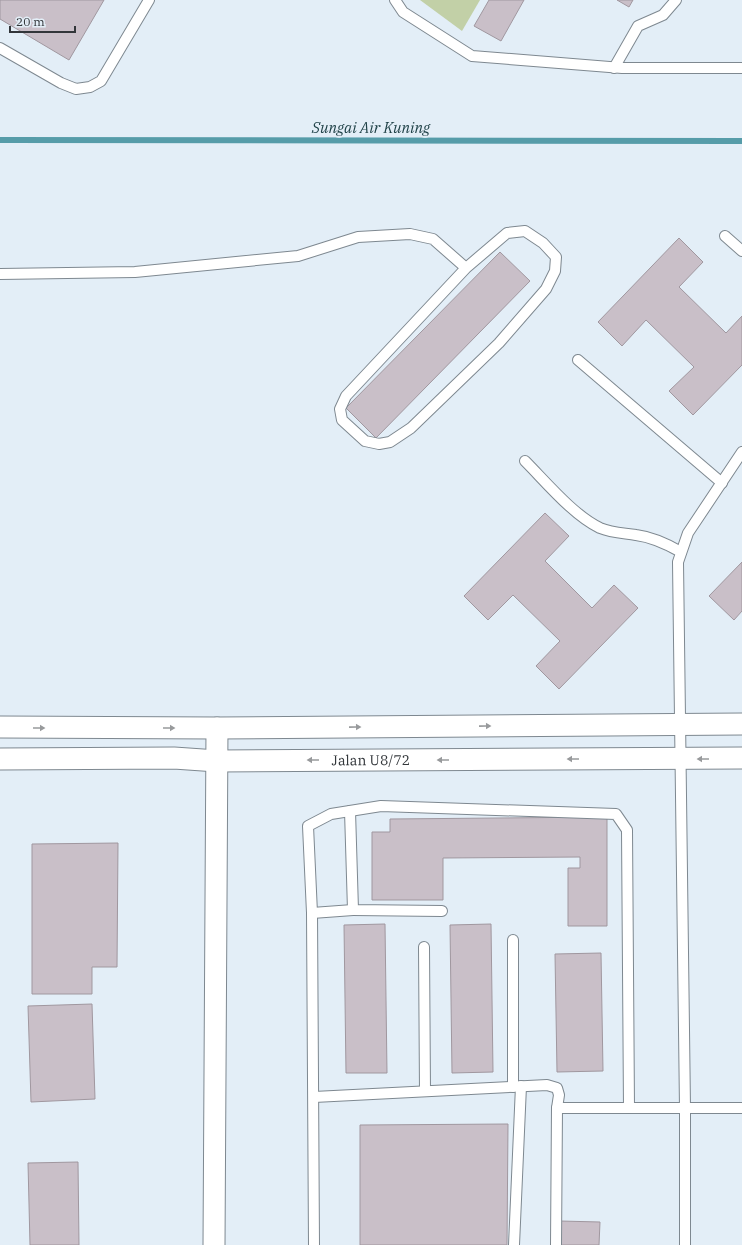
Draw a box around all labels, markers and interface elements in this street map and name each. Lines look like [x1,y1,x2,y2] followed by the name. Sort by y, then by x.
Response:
[10,8,75,34] scale bar
[16,14,45,29] text: 20 m
[311,118,431,137] water label: Sungai Air Kuning
[479,723,492,729] one-way arrow
[349,724,362,730] one-way arrow
[33,725,46,731] one-way arrow
[163,725,176,731] one-way arrow
[331,751,410,769] street label: Jalan U8/72
[566,756,579,762] one-way arrow
[696,756,709,762] one-way arrow
[306,757,319,763] one-way arrow
[436,757,449,763] one-way arrow

